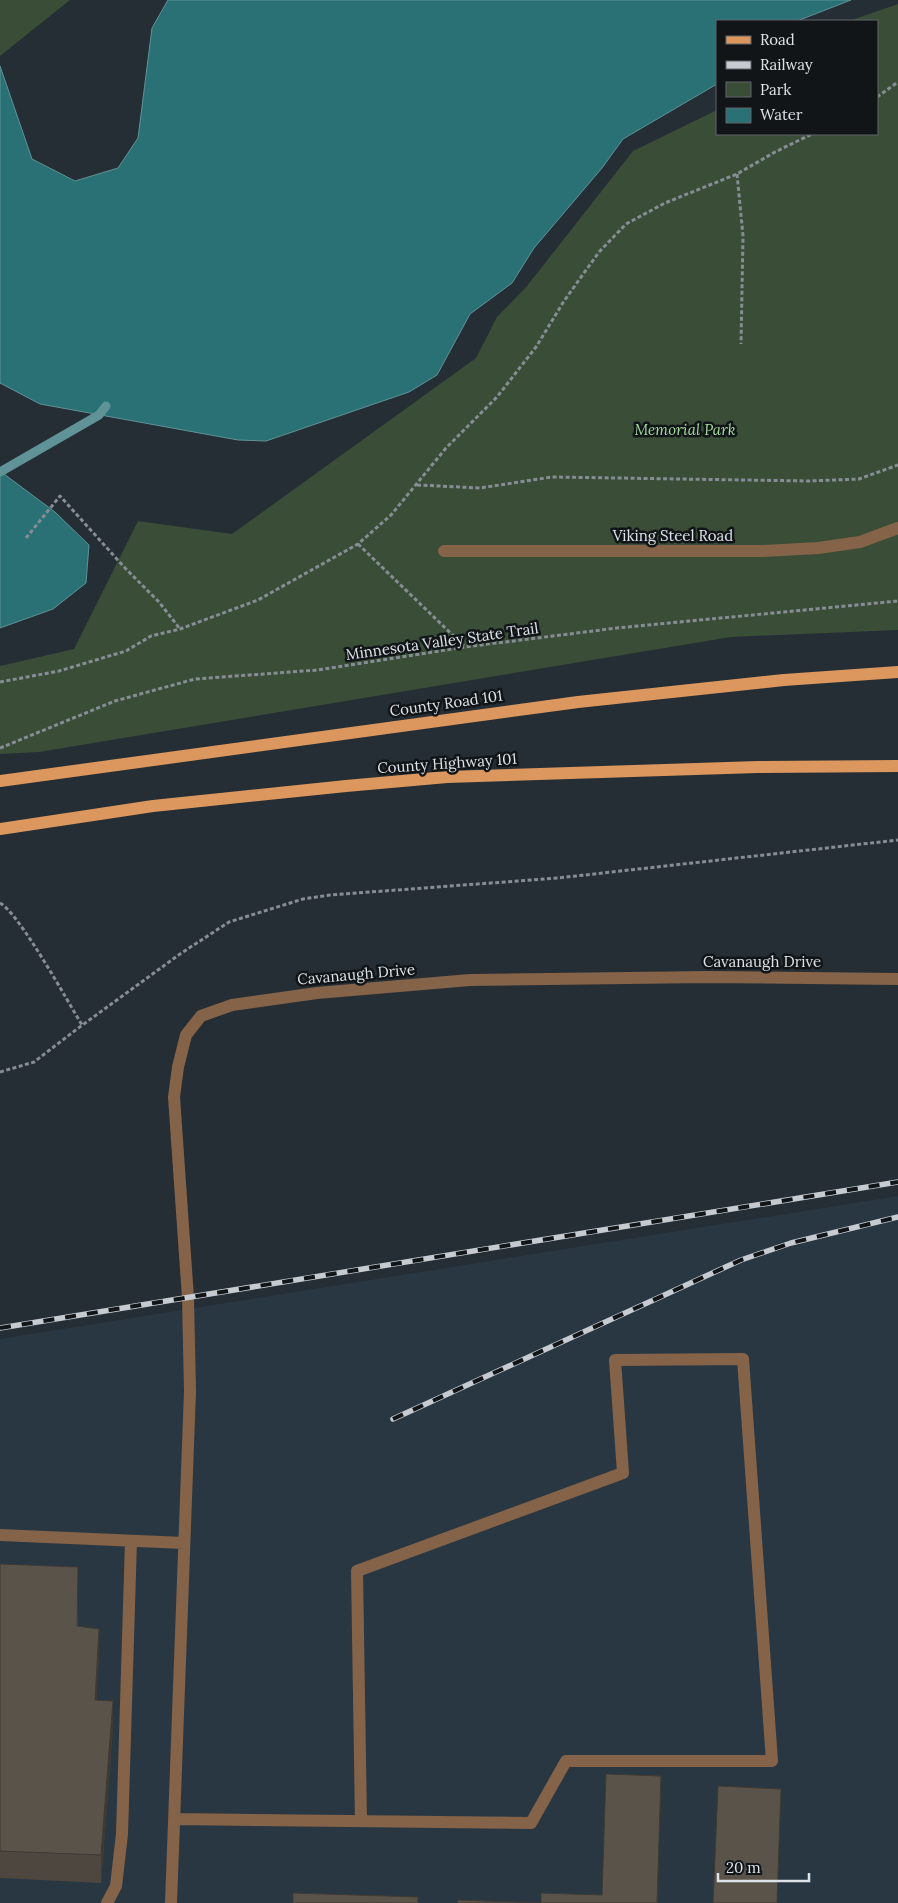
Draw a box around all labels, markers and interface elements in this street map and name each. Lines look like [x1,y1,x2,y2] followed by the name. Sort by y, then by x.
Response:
[716,20,878,135] legend
[760,30,795,49] text: Road
[760,55,813,74] text: Railway
[760,80,791,99] text: Park
[760,105,803,124] text: Water
[634,420,736,439] park label: Memorial Park
[612,526,733,545] street label: Viking Steel Road
[344,618,540,664] street label: Minnesota Valley State Trail
[388,686,504,720] street label: County Road 101
[377,749,517,777] street label: County Highway 101
[703,952,821,971] street label: Cavanaugh Drive
[296,959,416,989] street label: Cavanaugh Drive
[718,1850,809,1882] scale bar
[726,1858,761,1877] text: 20 m

